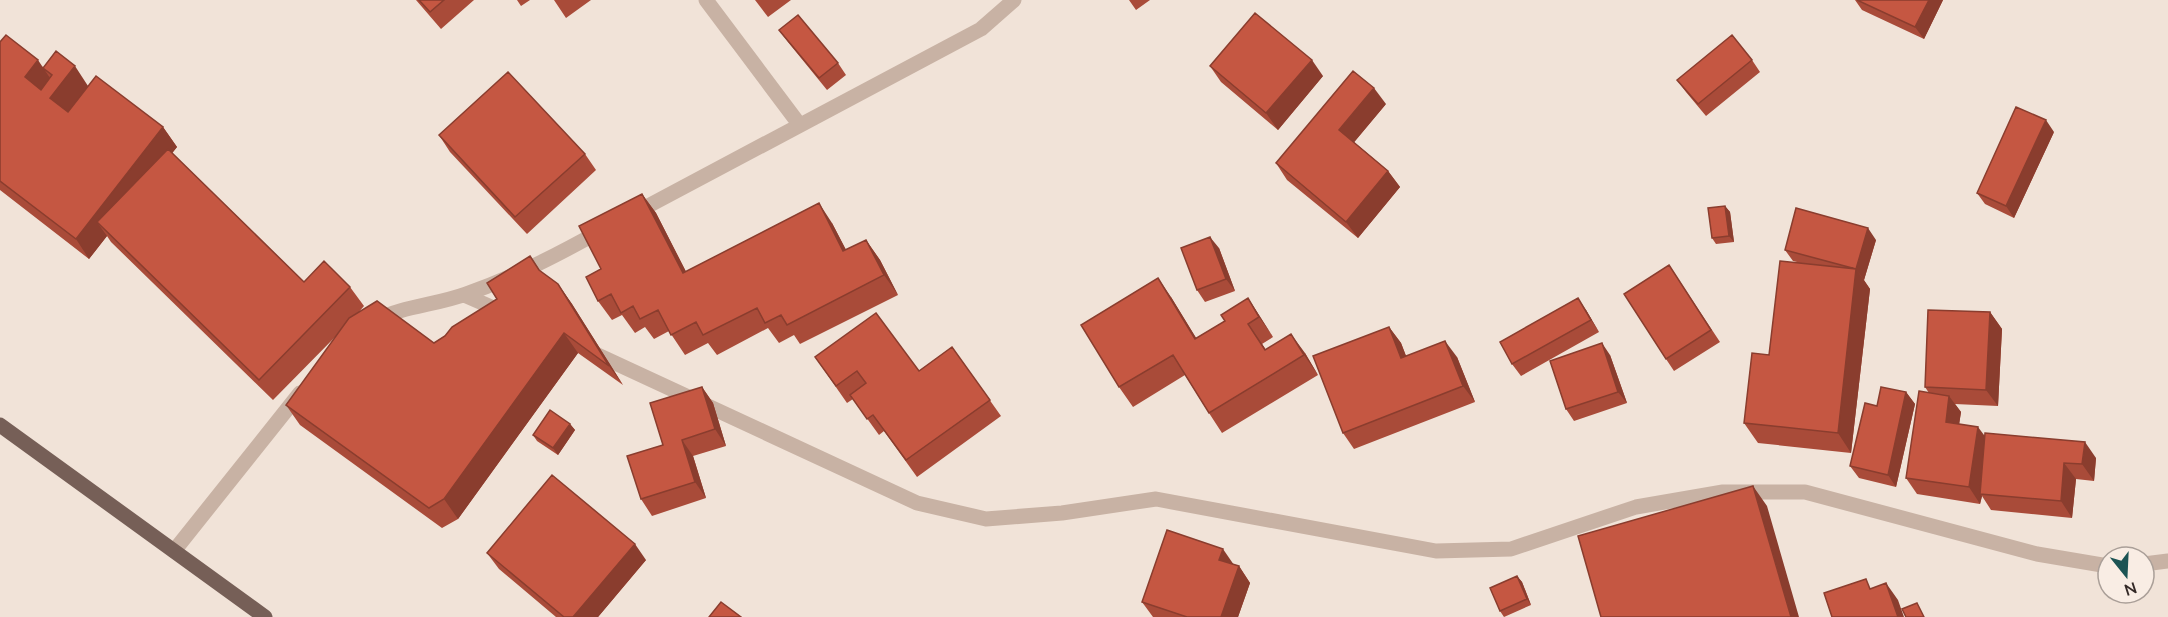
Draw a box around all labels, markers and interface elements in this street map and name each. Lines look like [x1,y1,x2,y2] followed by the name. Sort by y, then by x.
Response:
[2096,545,2156,605] north arrow
[2121,576,2139,601] text: N

